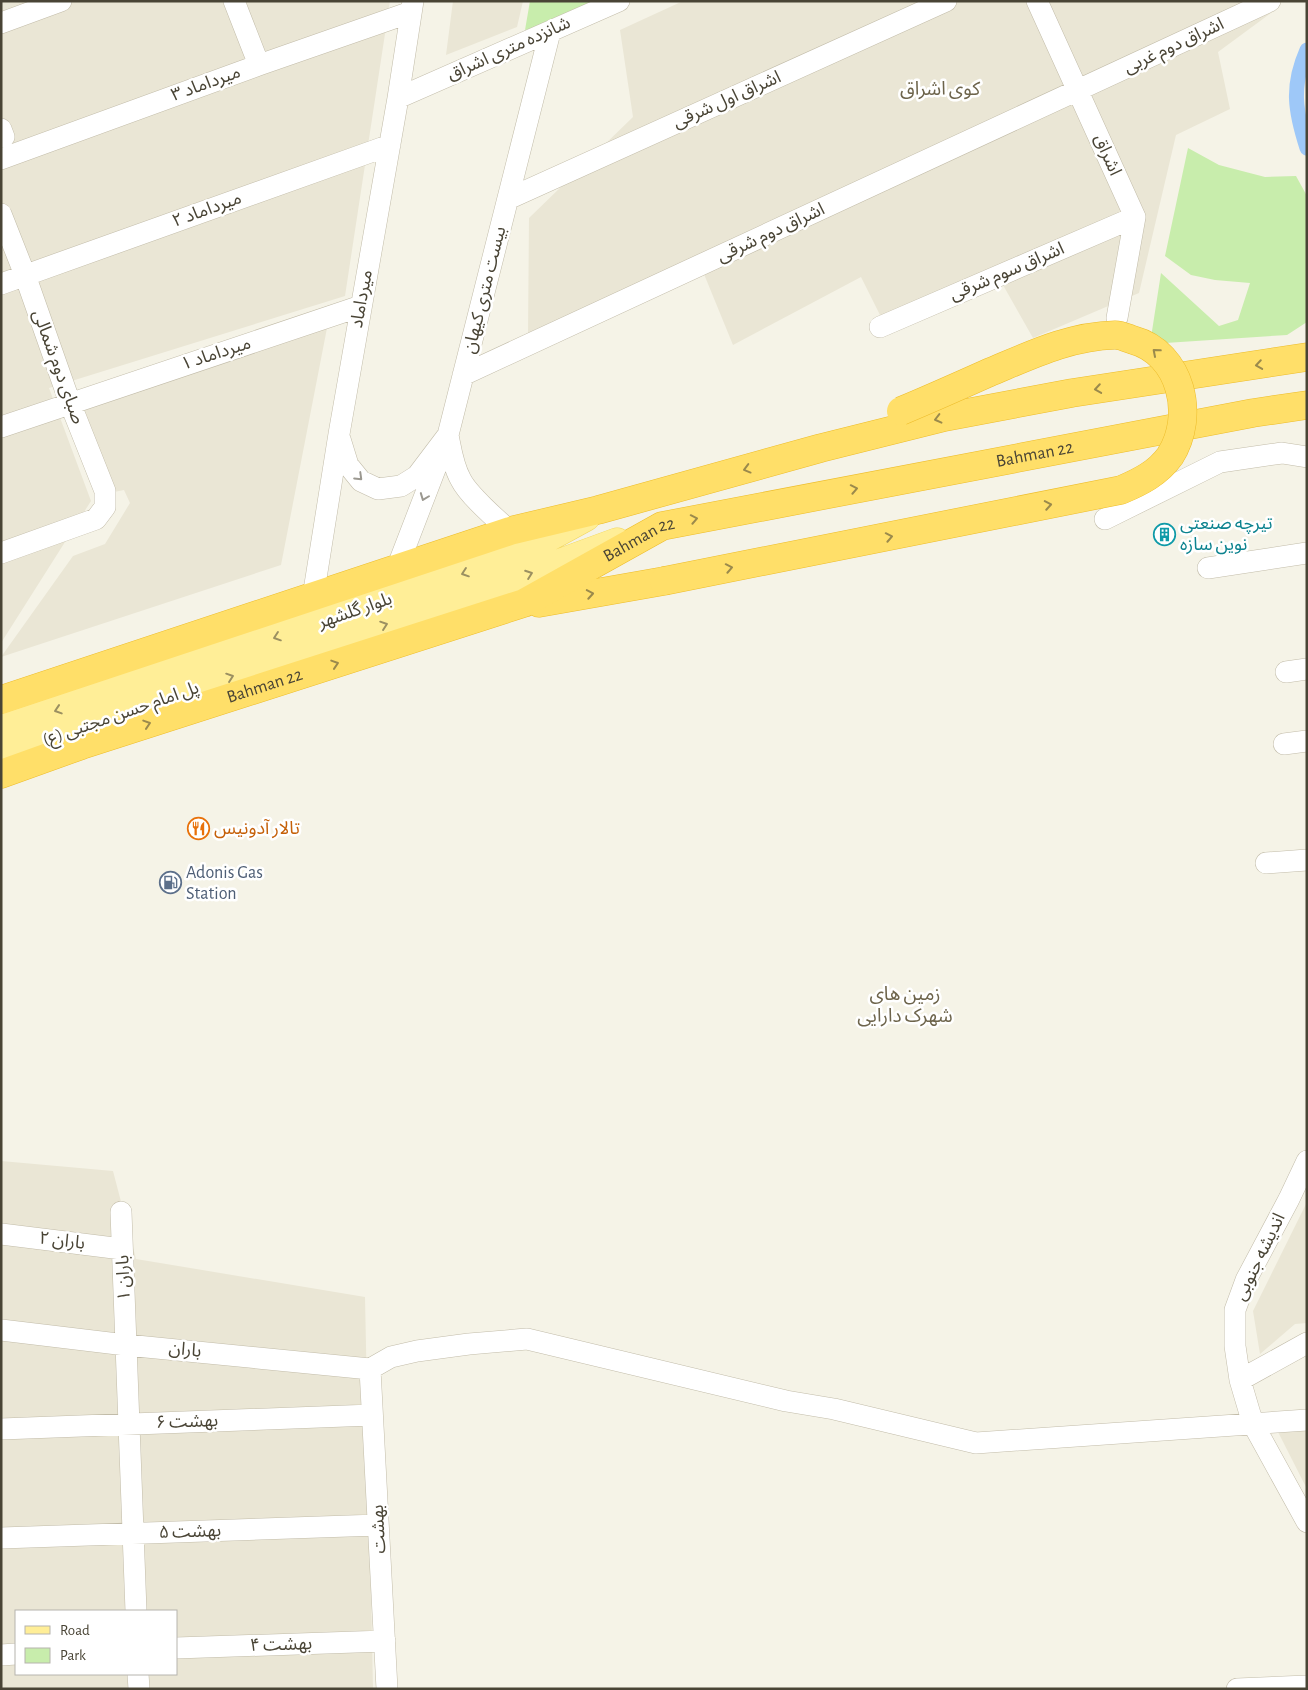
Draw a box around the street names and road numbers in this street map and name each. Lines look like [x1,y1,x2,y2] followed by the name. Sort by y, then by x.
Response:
[445,14,574,85] street label: شانزده متری اشراق
[1121,15,1229,81] street label: اشراق دوم غربی
[169,63,243,106] street label: میرداماد ۳
[670,68,784,133] street label: اشراق اول شرقی
[1089,132,1124,179] street label: اشراق
[170,189,244,232] street label: میرداماد ۲
[714,200,829,269] street label: اشراق دوم شرقی
[461,225,510,356] street label: بیست متری کیهان
[947,240,1068,308] street label: اشراق سوم شرقی
[348,268,377,330] street label: میرداماد
[25,307,87,428] street label: صبای دوم شمالی
[179,334,253,375] street label: میرداماد ۱
[995,438,1075,471] street label: Bahman 22
[600,515,676,566] street label: Bahman 22
[314,589,395,633] street label: بلوار گلشهر
[225,666,305,707] street label: Bahman 22
[41,679,203,753] street label: پل امام حسن مجتبی (ع)
[1231,1211,1290,1304] street label: اندیشه جنوبی
[38,1229,86,1254] street label: باران ۲
[114,1255,135,1301] street label: باران ۱
[168,1339,202,1362] street label: باران
[156,1412,218,1432] street label: بهشت ۶
[369,1504,389,1554] street label: بهشت
[159,1522,221,1542] street label: بهشت ۵
[250,1635,312,1655] street label: بهشت ۴

